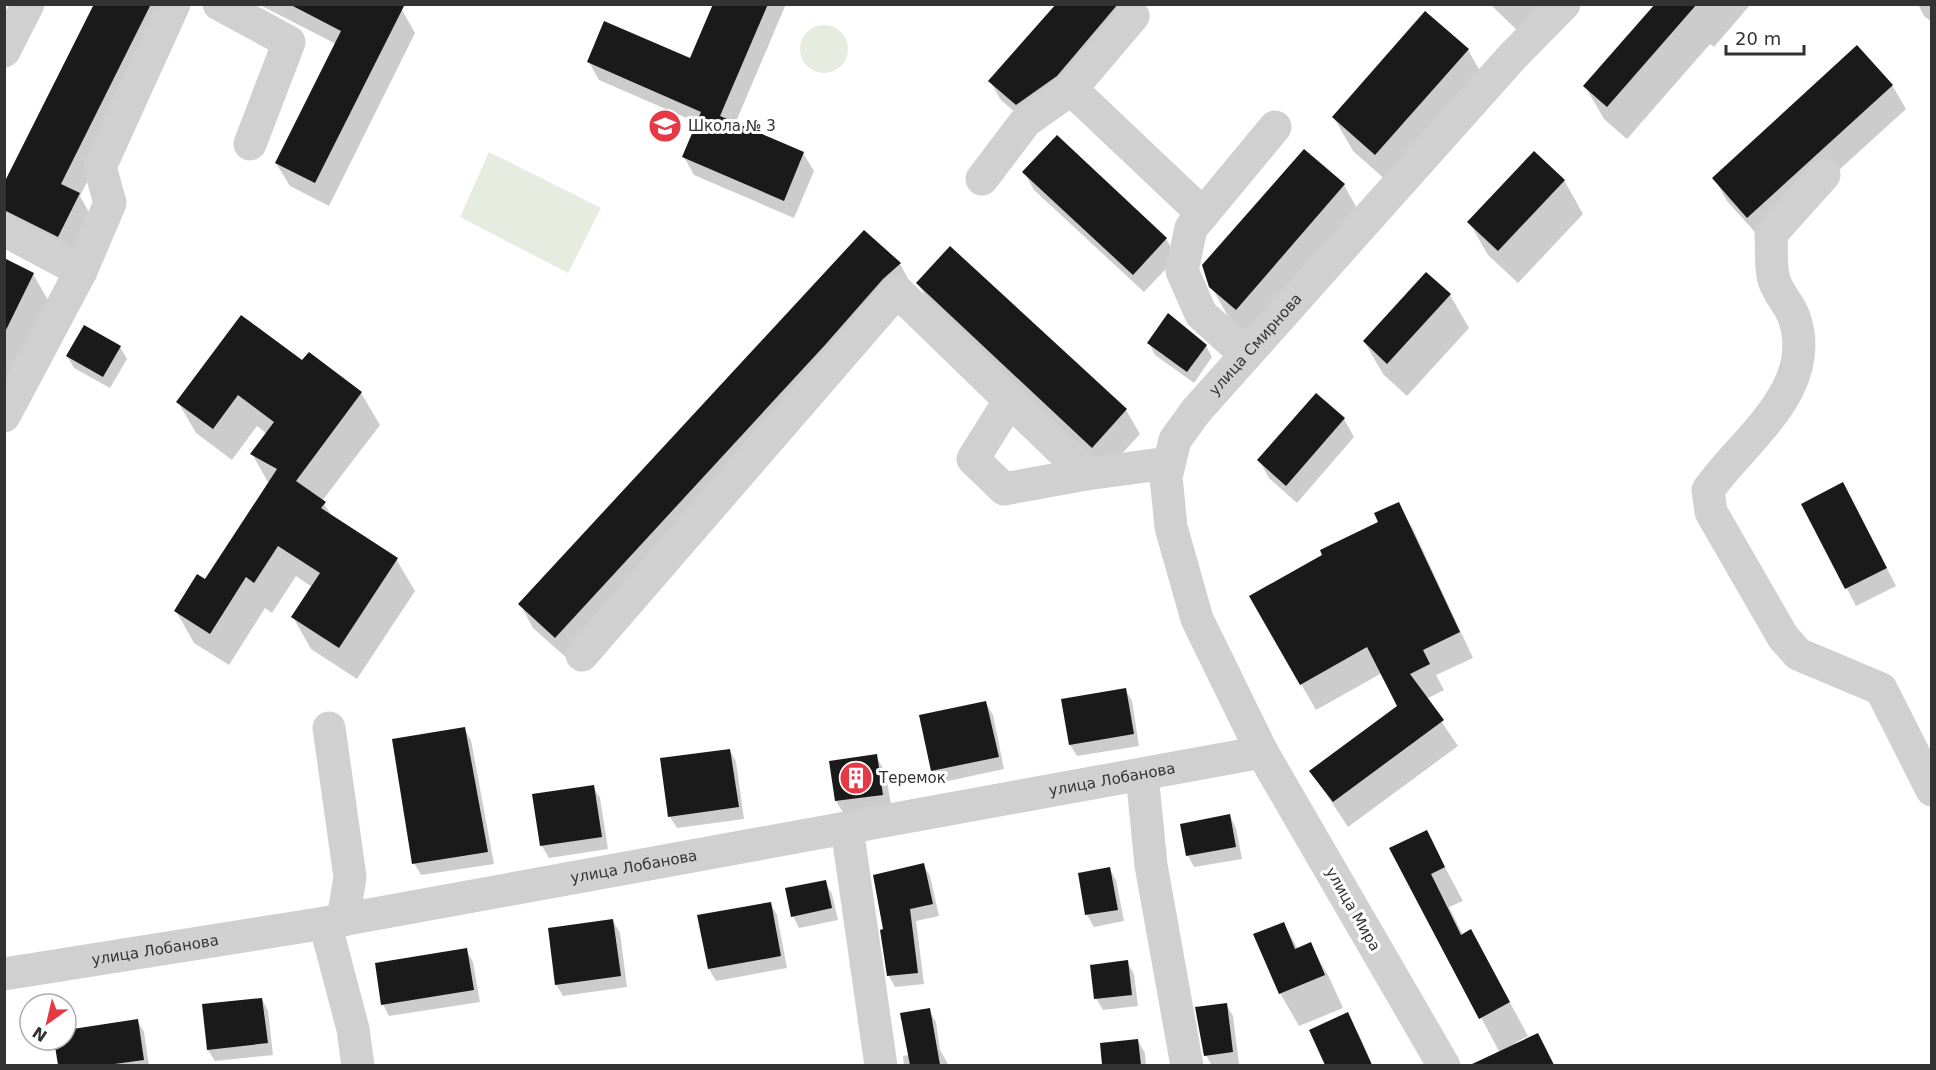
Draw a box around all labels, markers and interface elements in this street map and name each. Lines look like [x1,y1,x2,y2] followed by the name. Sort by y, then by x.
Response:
[1726,18,1804,56] scale bar
[1735,28,1781,49] text: 20 m
[647,108,683,144] school or university icon: Школа № 3
[688,117,776,135] place label: Школа № 3
[1205,290,1306,399] street label: улица Смирнова
[1047,759,1177,800] street label: улица Лобанова
[838,760,874,796] building icon: Теремок
[878,769,946,787] place label: Теремок
[569,846,699,887] street label: улица Лобанова
[1322,864,1384,954] street label: улица Мира
[90,931,220,969] street label: улица Лобанова
[18,992,78,1052] north arrow
[29,1022,51,1046] text: N

